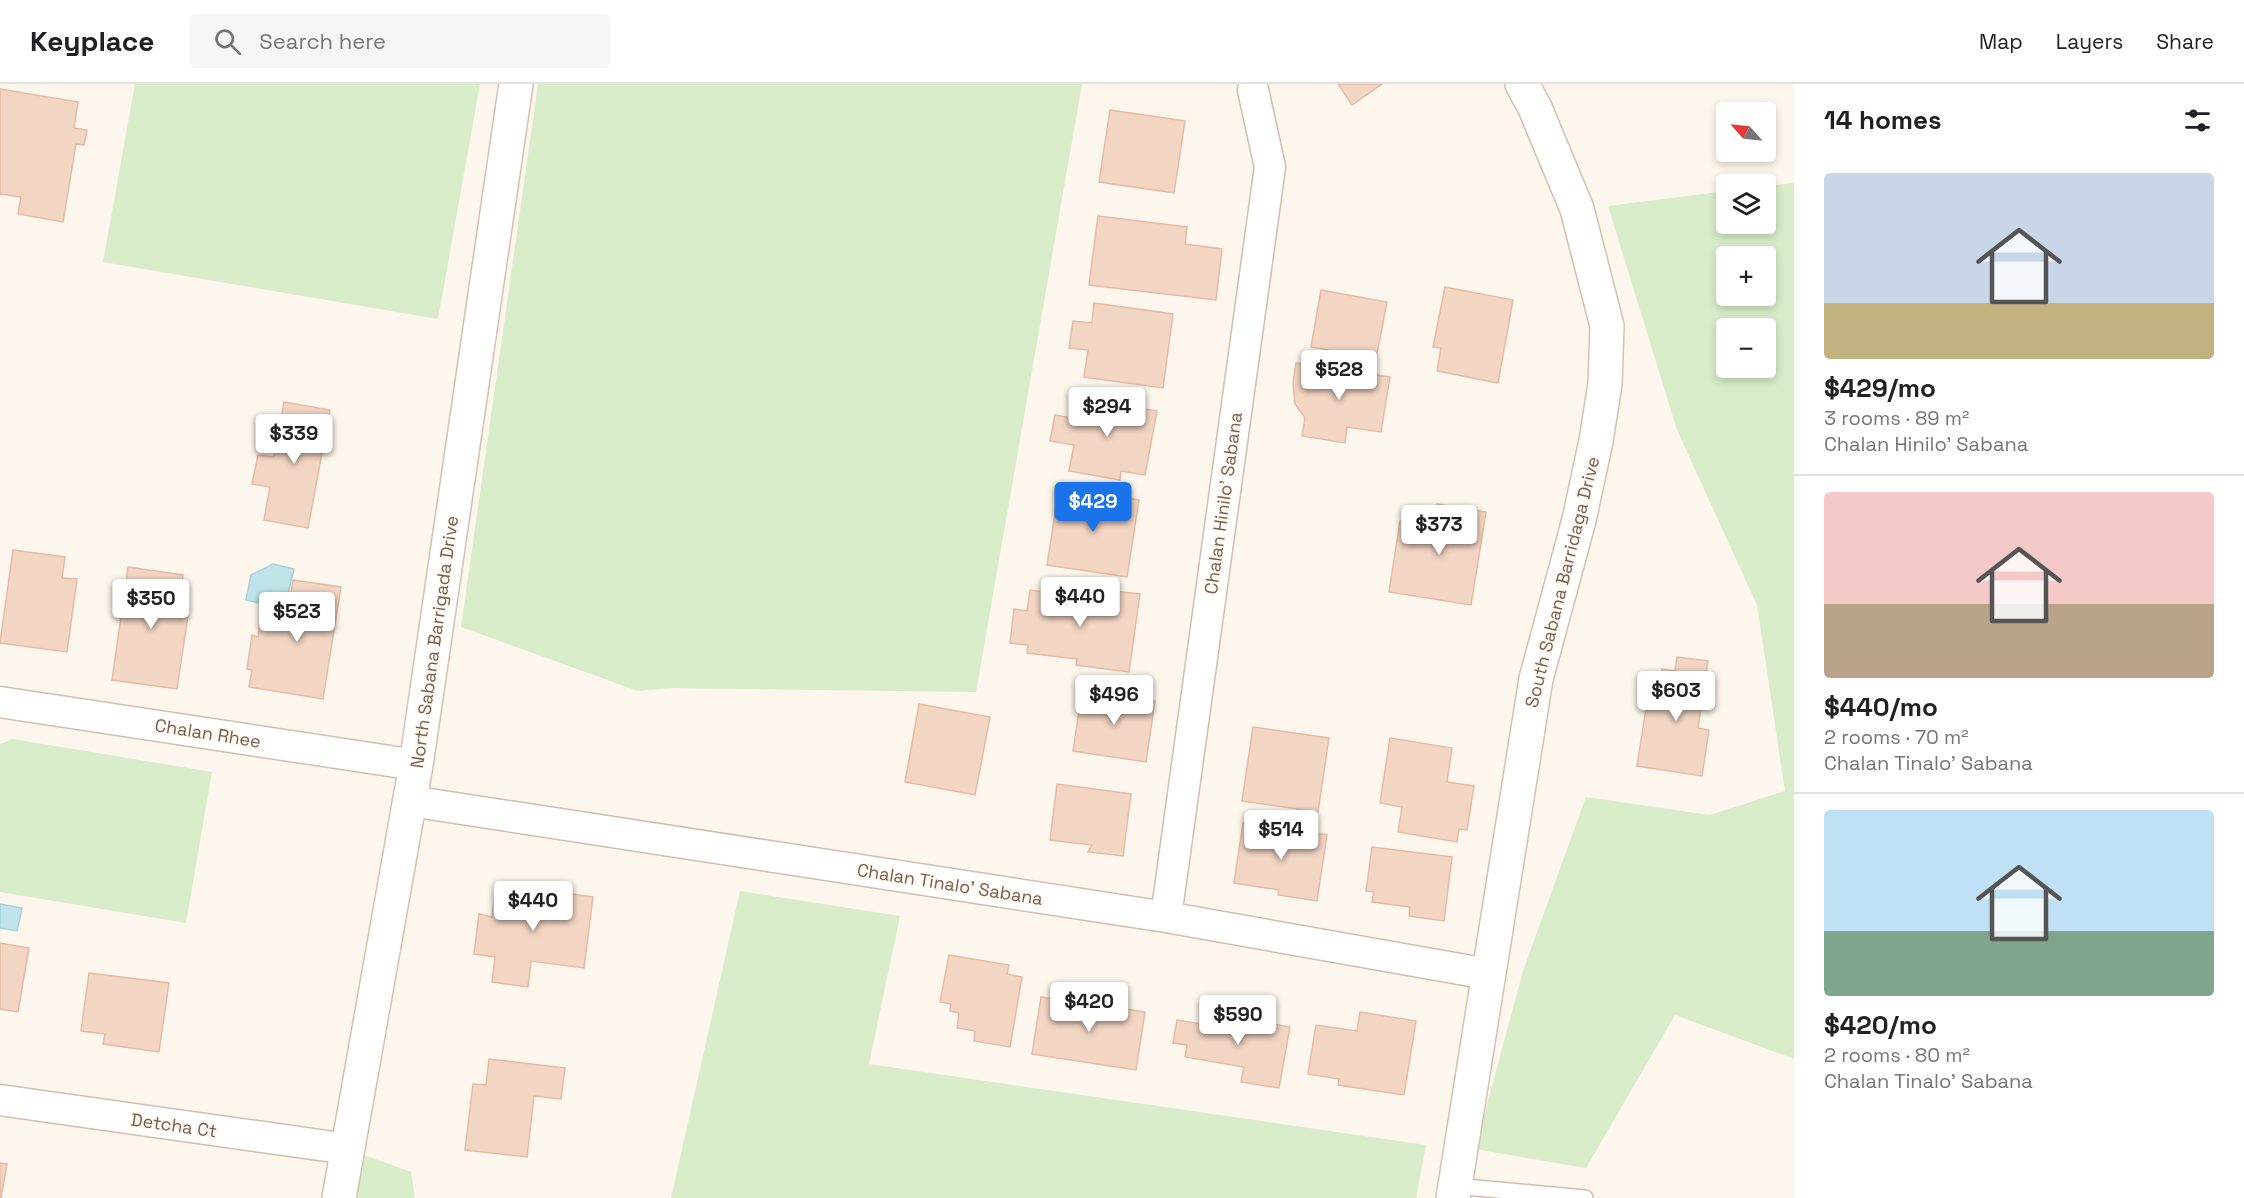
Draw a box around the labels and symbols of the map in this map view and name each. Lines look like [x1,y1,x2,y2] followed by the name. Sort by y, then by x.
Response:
[1716,102,1776,162] north arrow
[1303,350,1375,401] pin: $528
[1071,387,1143,438] pin: $294
[1199,410,1247,596] street label: Chalan Hinilo' Sabana
[258,414,330,465] pin: $339
[1520,454,1604,710] street label: South Sabana Barridaga Drive
[1057,482,1129,533] pin: $429
[1403,505,1475,556] pin: $373
[405,514,463,770] street label: North Sabana Barrigada Drive
[1044,577,1116,628] pin: $440
[115,579,187,630] pin: $350
[261,592,333,643] pin: $523
[1640,671,1712,722] pin: $603
[1078,675,1150,726] pin: $496
[153,713,263,753] street label: Chalan Rhee
[1245,810,1317,861] pin: $514
[855,858,1045,910] street label: Chalan Tinalo' Sabana
[497,881,569,932] pin: $440
[1053,982,1125,1033] pin: $420
[1202,995,1274,1046] pin: $590
[129,1108,219,1142] street label: Detcha Ct

